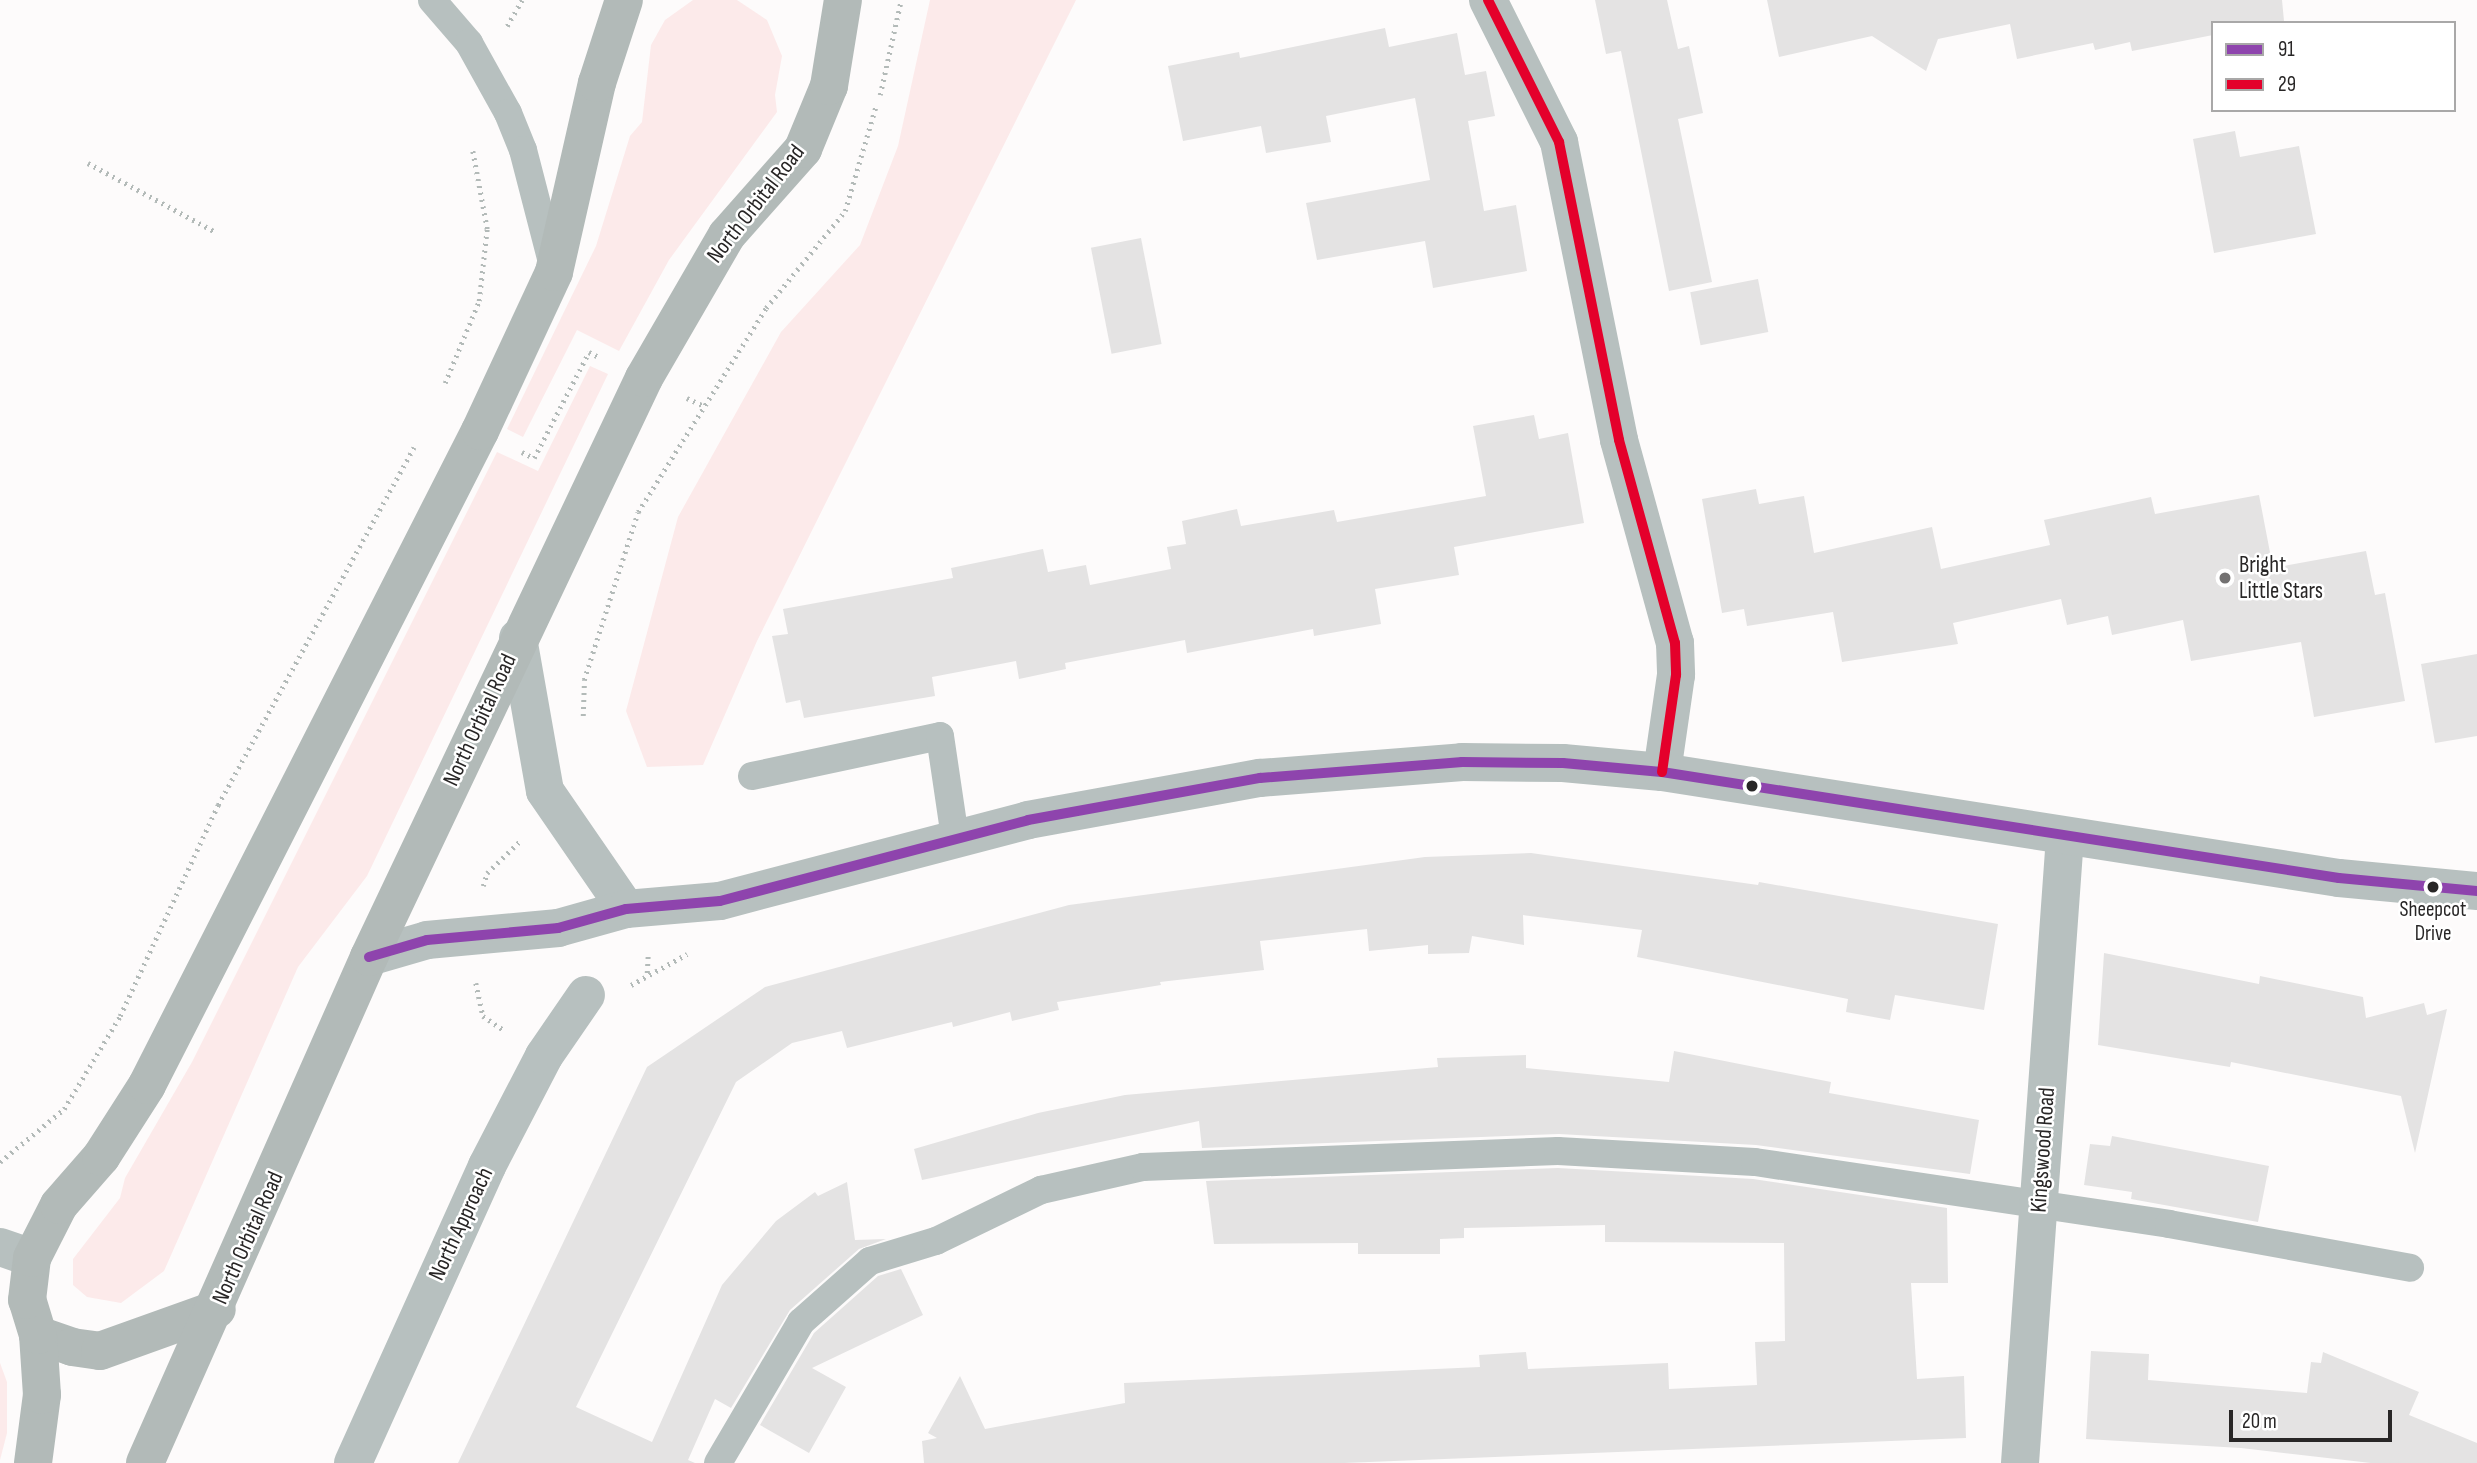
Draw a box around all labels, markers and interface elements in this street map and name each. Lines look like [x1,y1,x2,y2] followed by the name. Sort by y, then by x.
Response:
[2211,21,2456,112] legend
[2278,37,2295,62] text: 91
[2278,72,2296,97] text: 29
[701,139,811,269] street label: North Orbital Road
[2239,551,2323,605] place label: Bright Little Stars
[2217,570,2233,586] marker: Bright Little Stars
[437,650,523,790] street label: North Orbital Road
[1745,779,1759,793] unlabelled marker
[2426,880,2440,894] marker: Sheepcot Drive
[2400,897,2466,947] place label: Sheepcot Drive
[2025,1086,2061,1214] street label: Kingswood Road
[423,1163,499,1285] street label: North Approach
[206,1167,290,1309] street label: North Orbital Road
[2232,1396,2395,1440] scale bar
[2242,1409,2277,1434] text: 20 m

